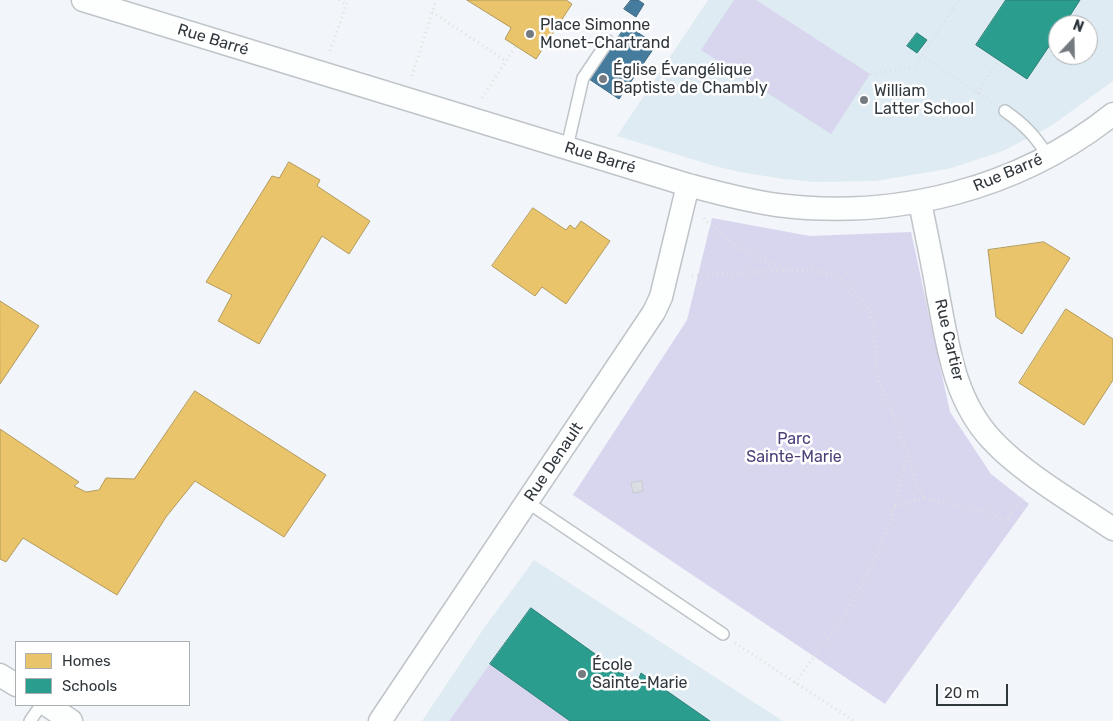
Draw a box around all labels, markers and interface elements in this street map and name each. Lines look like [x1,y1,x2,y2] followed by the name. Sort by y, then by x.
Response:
[540,15,670,53] place label: Place Simonne Monet-Chartrand
[1048,15,1098,65] north arrow
[1070,17,1086,36] text: N
[175,20,251,60] street label: Rue Barré
[524,28,536,40] marker: Place Simonne Monet-Chartrand
[613,60,767,98] place label: Église Évangélique Baptiste de Chambly
[597,73,609,85] marker: Église Évangélique Baptiste de Chambly
[874,81,974,119] place label: William Latter School
[858,94,870,106] marker: William Latter School
[562,138,638,178] street label: Rue Barré
[970,150,1046,196] street label: Rue Barré
[930,297,968,383] street label: Rue Cartier
[521,419,587,505] street label: Rue Denault
[746,429,842,467] park label: Parc Sainte-Marie
[15,641,190,706] legend
[62,652,111,670] text: Homes
[592,655,688,693] place label: École Sainte-Marie
[576,668,588,680] marker: École Sainte-Marie
[938,674,1010,706] scale bar
[62,677,117,695] text: Schools
[944,684,979,702] text: 20 m

